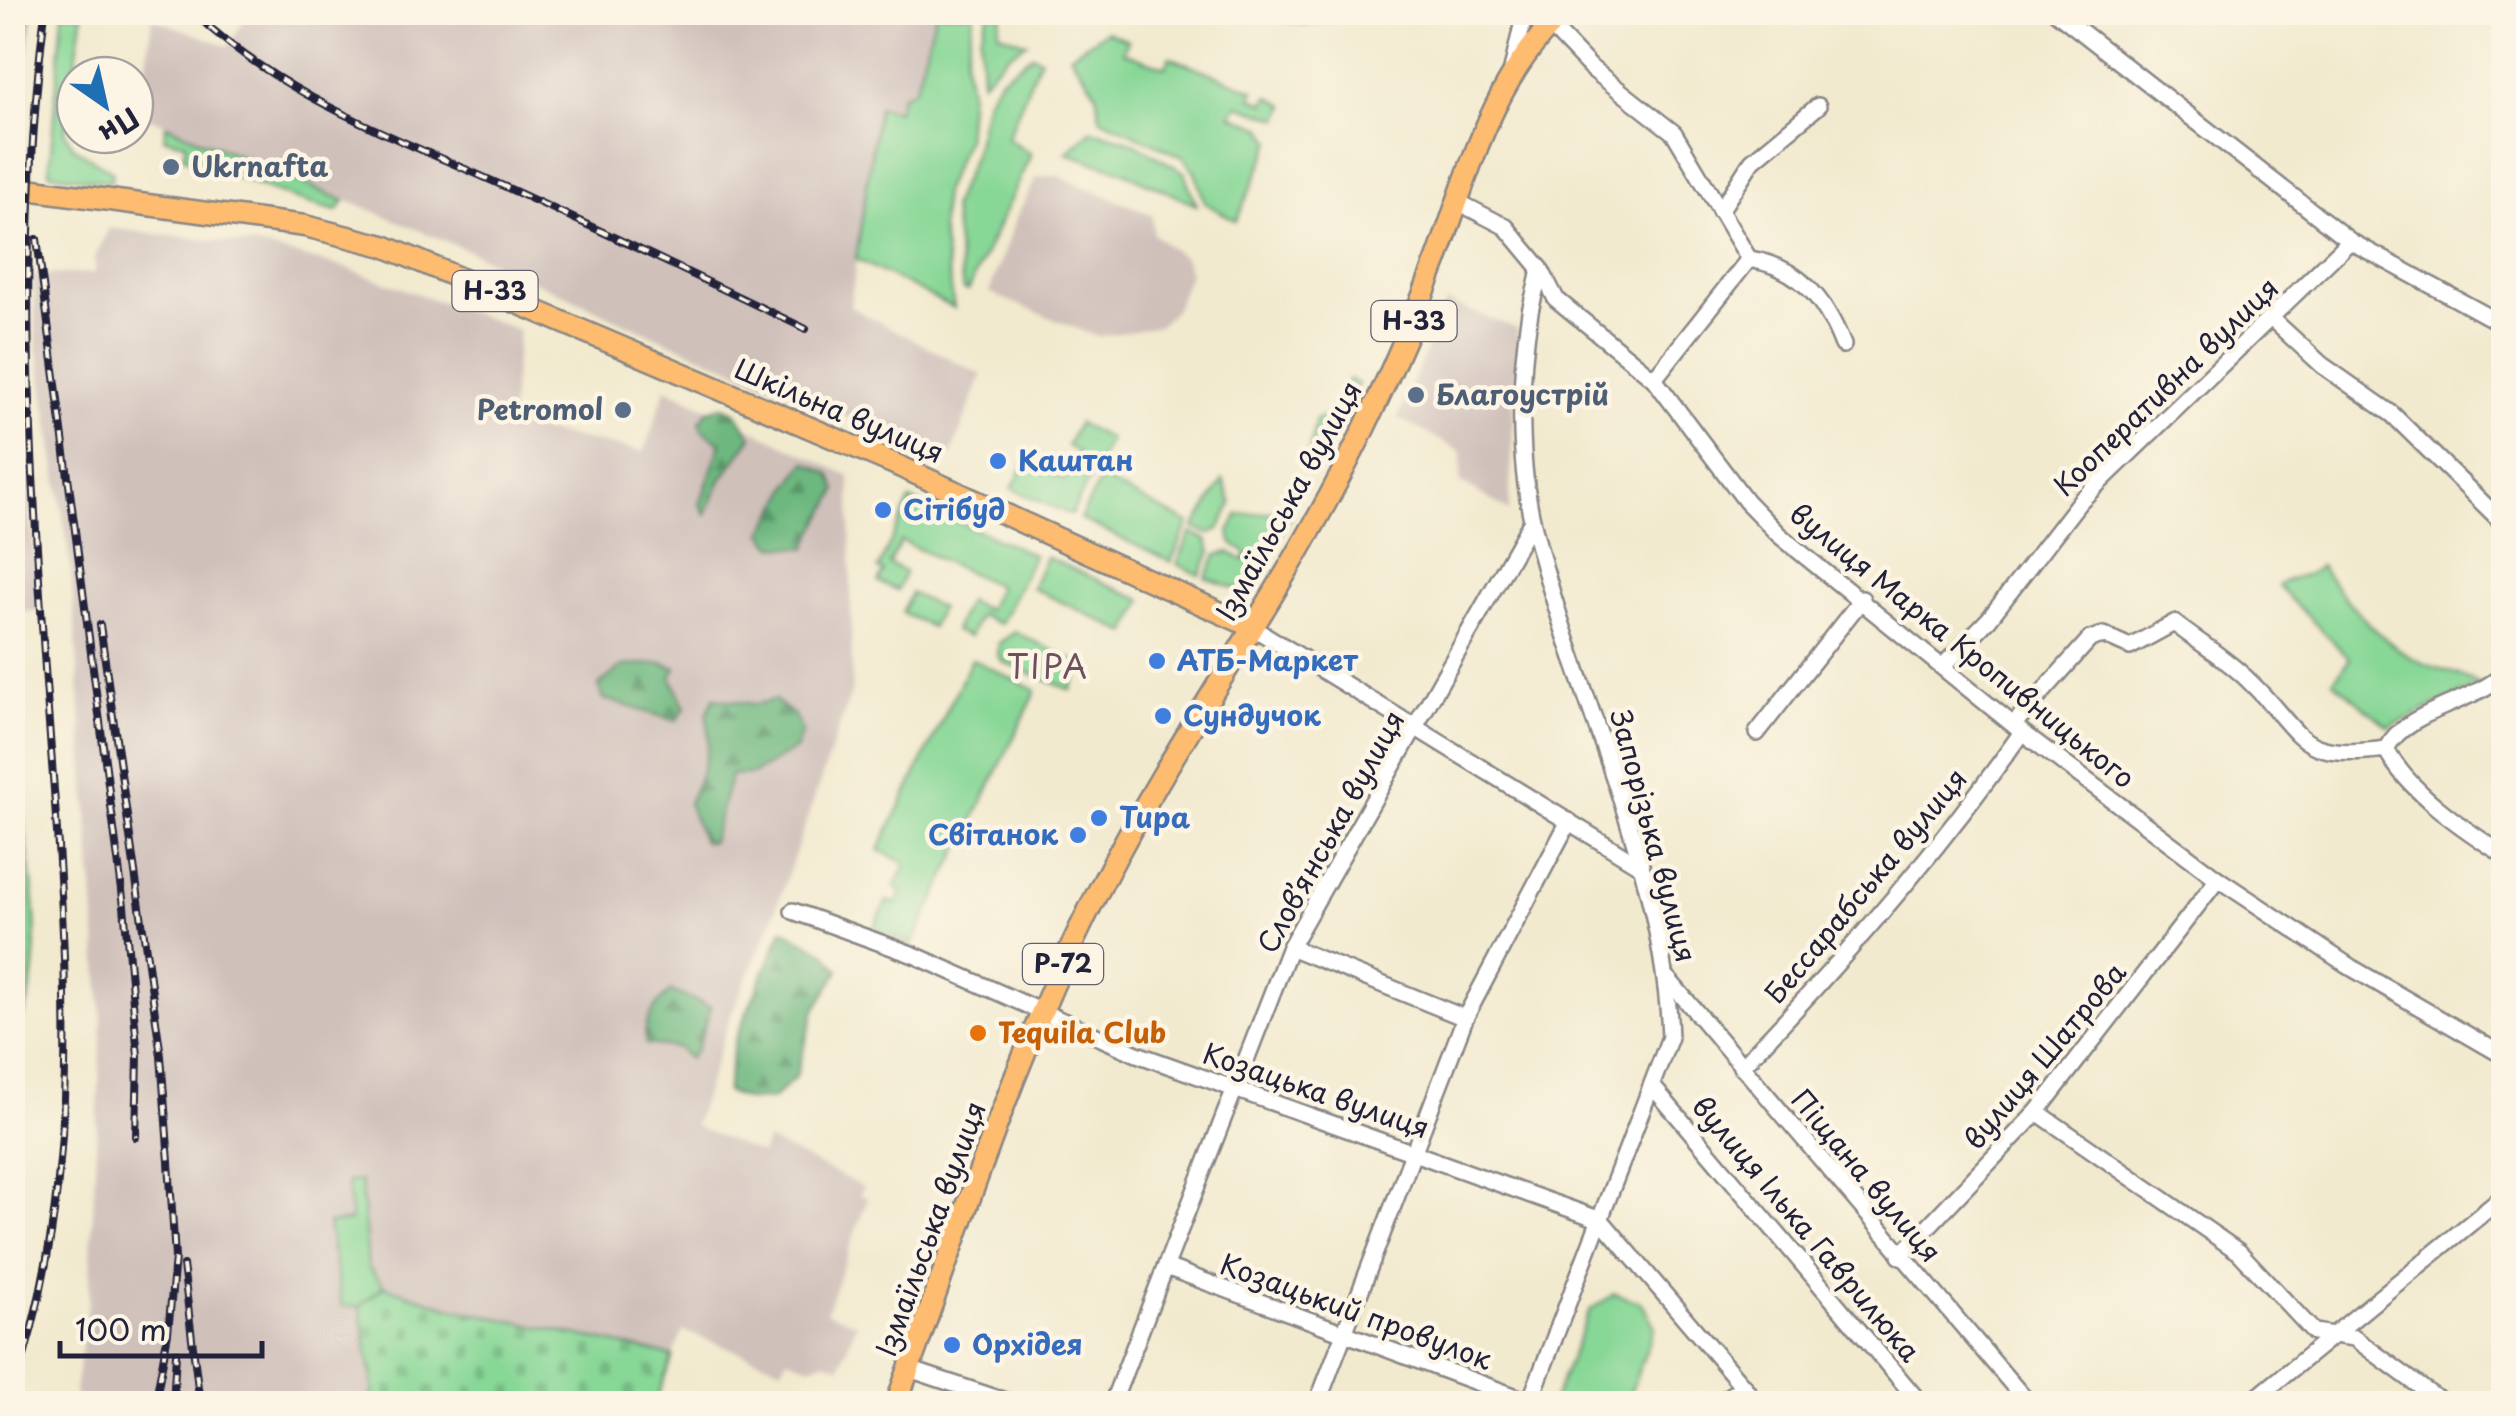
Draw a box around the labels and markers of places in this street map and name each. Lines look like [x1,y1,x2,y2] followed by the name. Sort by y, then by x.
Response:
[191,144,328,187] place label: Ukrnafta
[160,156,182,178] marker: Ukrnafta
[1436,372,1609,415] place label: Благоустрій
[1405,384,1427,406] marker: Благоустрій
[477,387,603,430] place label: Petromol
[612,399,634,421] marker: Petromol
[1018,438,1133,481] place label: Каштан
[987,450,1009,472] marker: Каштан
[903,487,1005,530] place label: Сітібуд
[872,499,894,521] marker: Сітібуд
[1177,638,1359,681] place label: АТБ-Маркет
[1146,650,1168,672] marker: АТБ-Маркет
[1183,693,1321,736] place label: Сундучок
[1152,705,1174,727] marker: Сундучок
[1119,795,1191,838] place label: Тира
[1088,807,1110,829] marker: Тира
[928,812,1058,855] place label: Світанок
[1067,824,1089,846] marker: Світанок
[998,1010,1166,1053] place label: Tequila Club
[967,1022,989,1044] marker: Tequila Club
[972,1322,1083,1365] place label: Орхідея
[941,1334,963,1356] marker: Орхідея

